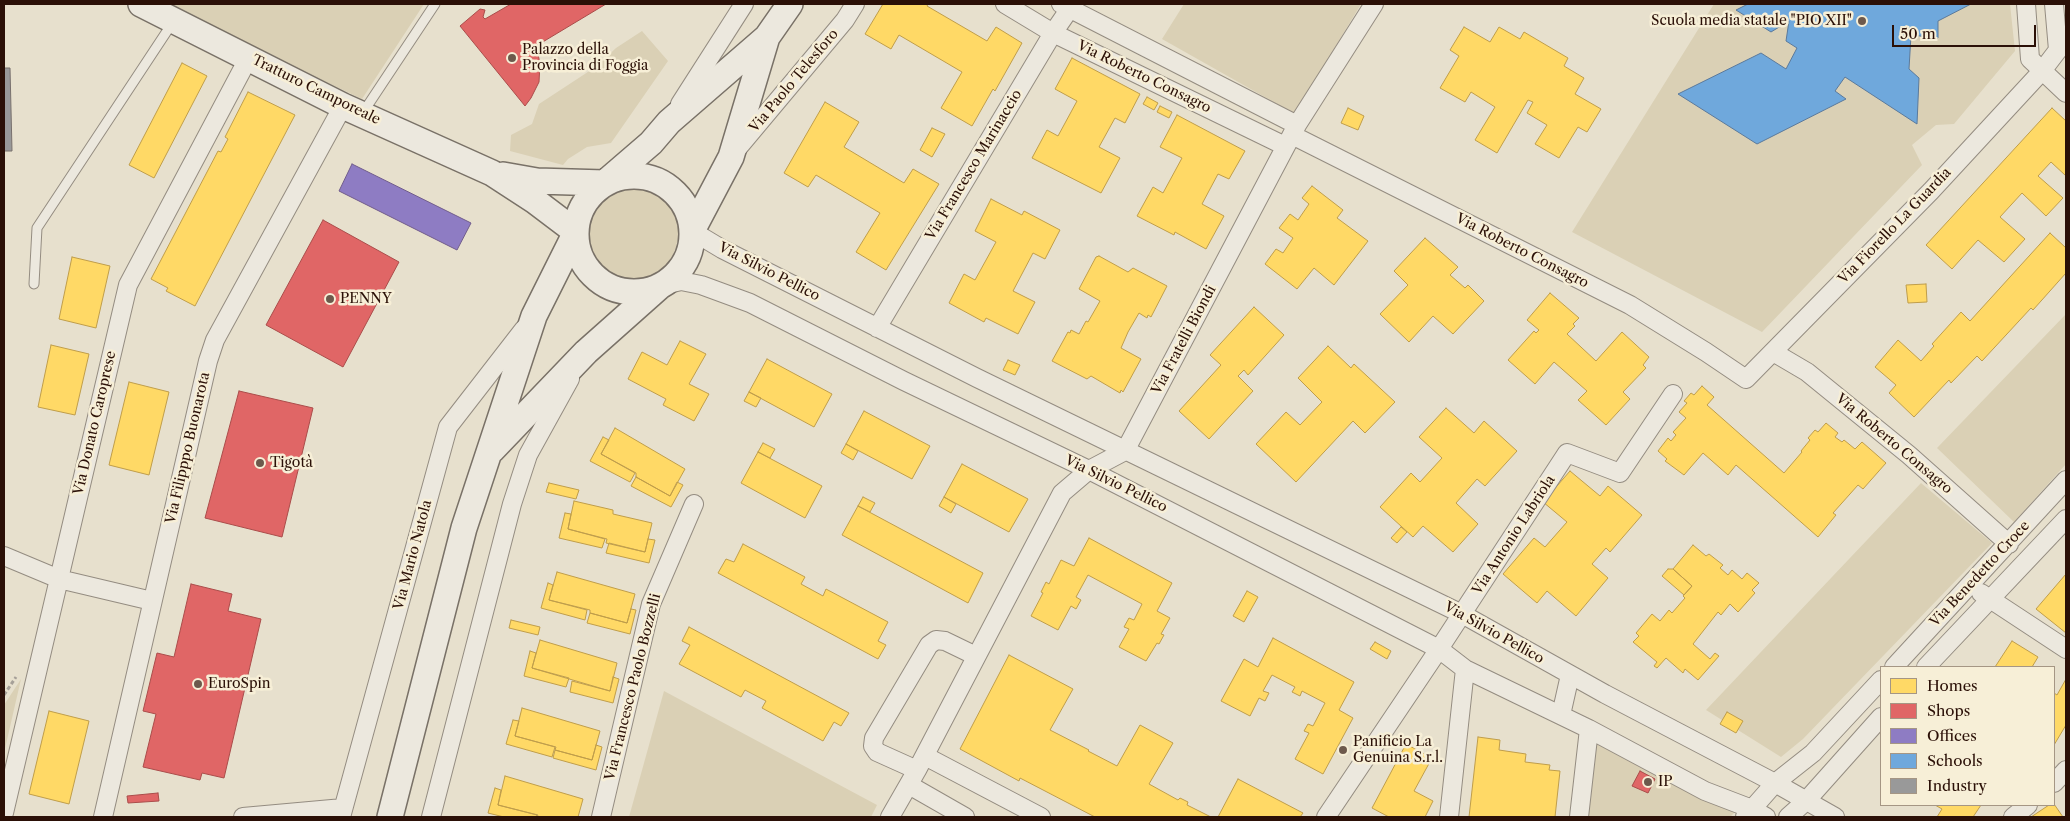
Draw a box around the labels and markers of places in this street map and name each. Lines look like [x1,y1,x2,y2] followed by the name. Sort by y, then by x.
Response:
[1651,13,1852,29] place label: Scuola media statale "PIO XII"
[1856,15,1868,27] marker: Scuola media statale "PIO XII"
[522,42,648,74] place label: Palazzo della Provincia di Foggia
[506,52,518,64] marker: Palazzo della Provincia di Foggia
[340,291,392,307] place label: PENNY
[324,293,336,305] marker: PENNY
[270,455,313,471] place label: Tigotà
[254,457,266,469] marker: Tigotà
[208,676,271,692] place label: EuroSpin
[192,678,204,690] marker: EuroSpin
[1353,734,1443,766] place label: Panificio La Genuina S.r.l.
[1337,744,1349,756] marker: Panificio La Genuina S.r.l.
[1658,774,1673,790] place label: IP
[1642,776,1654,788] marker: IP

